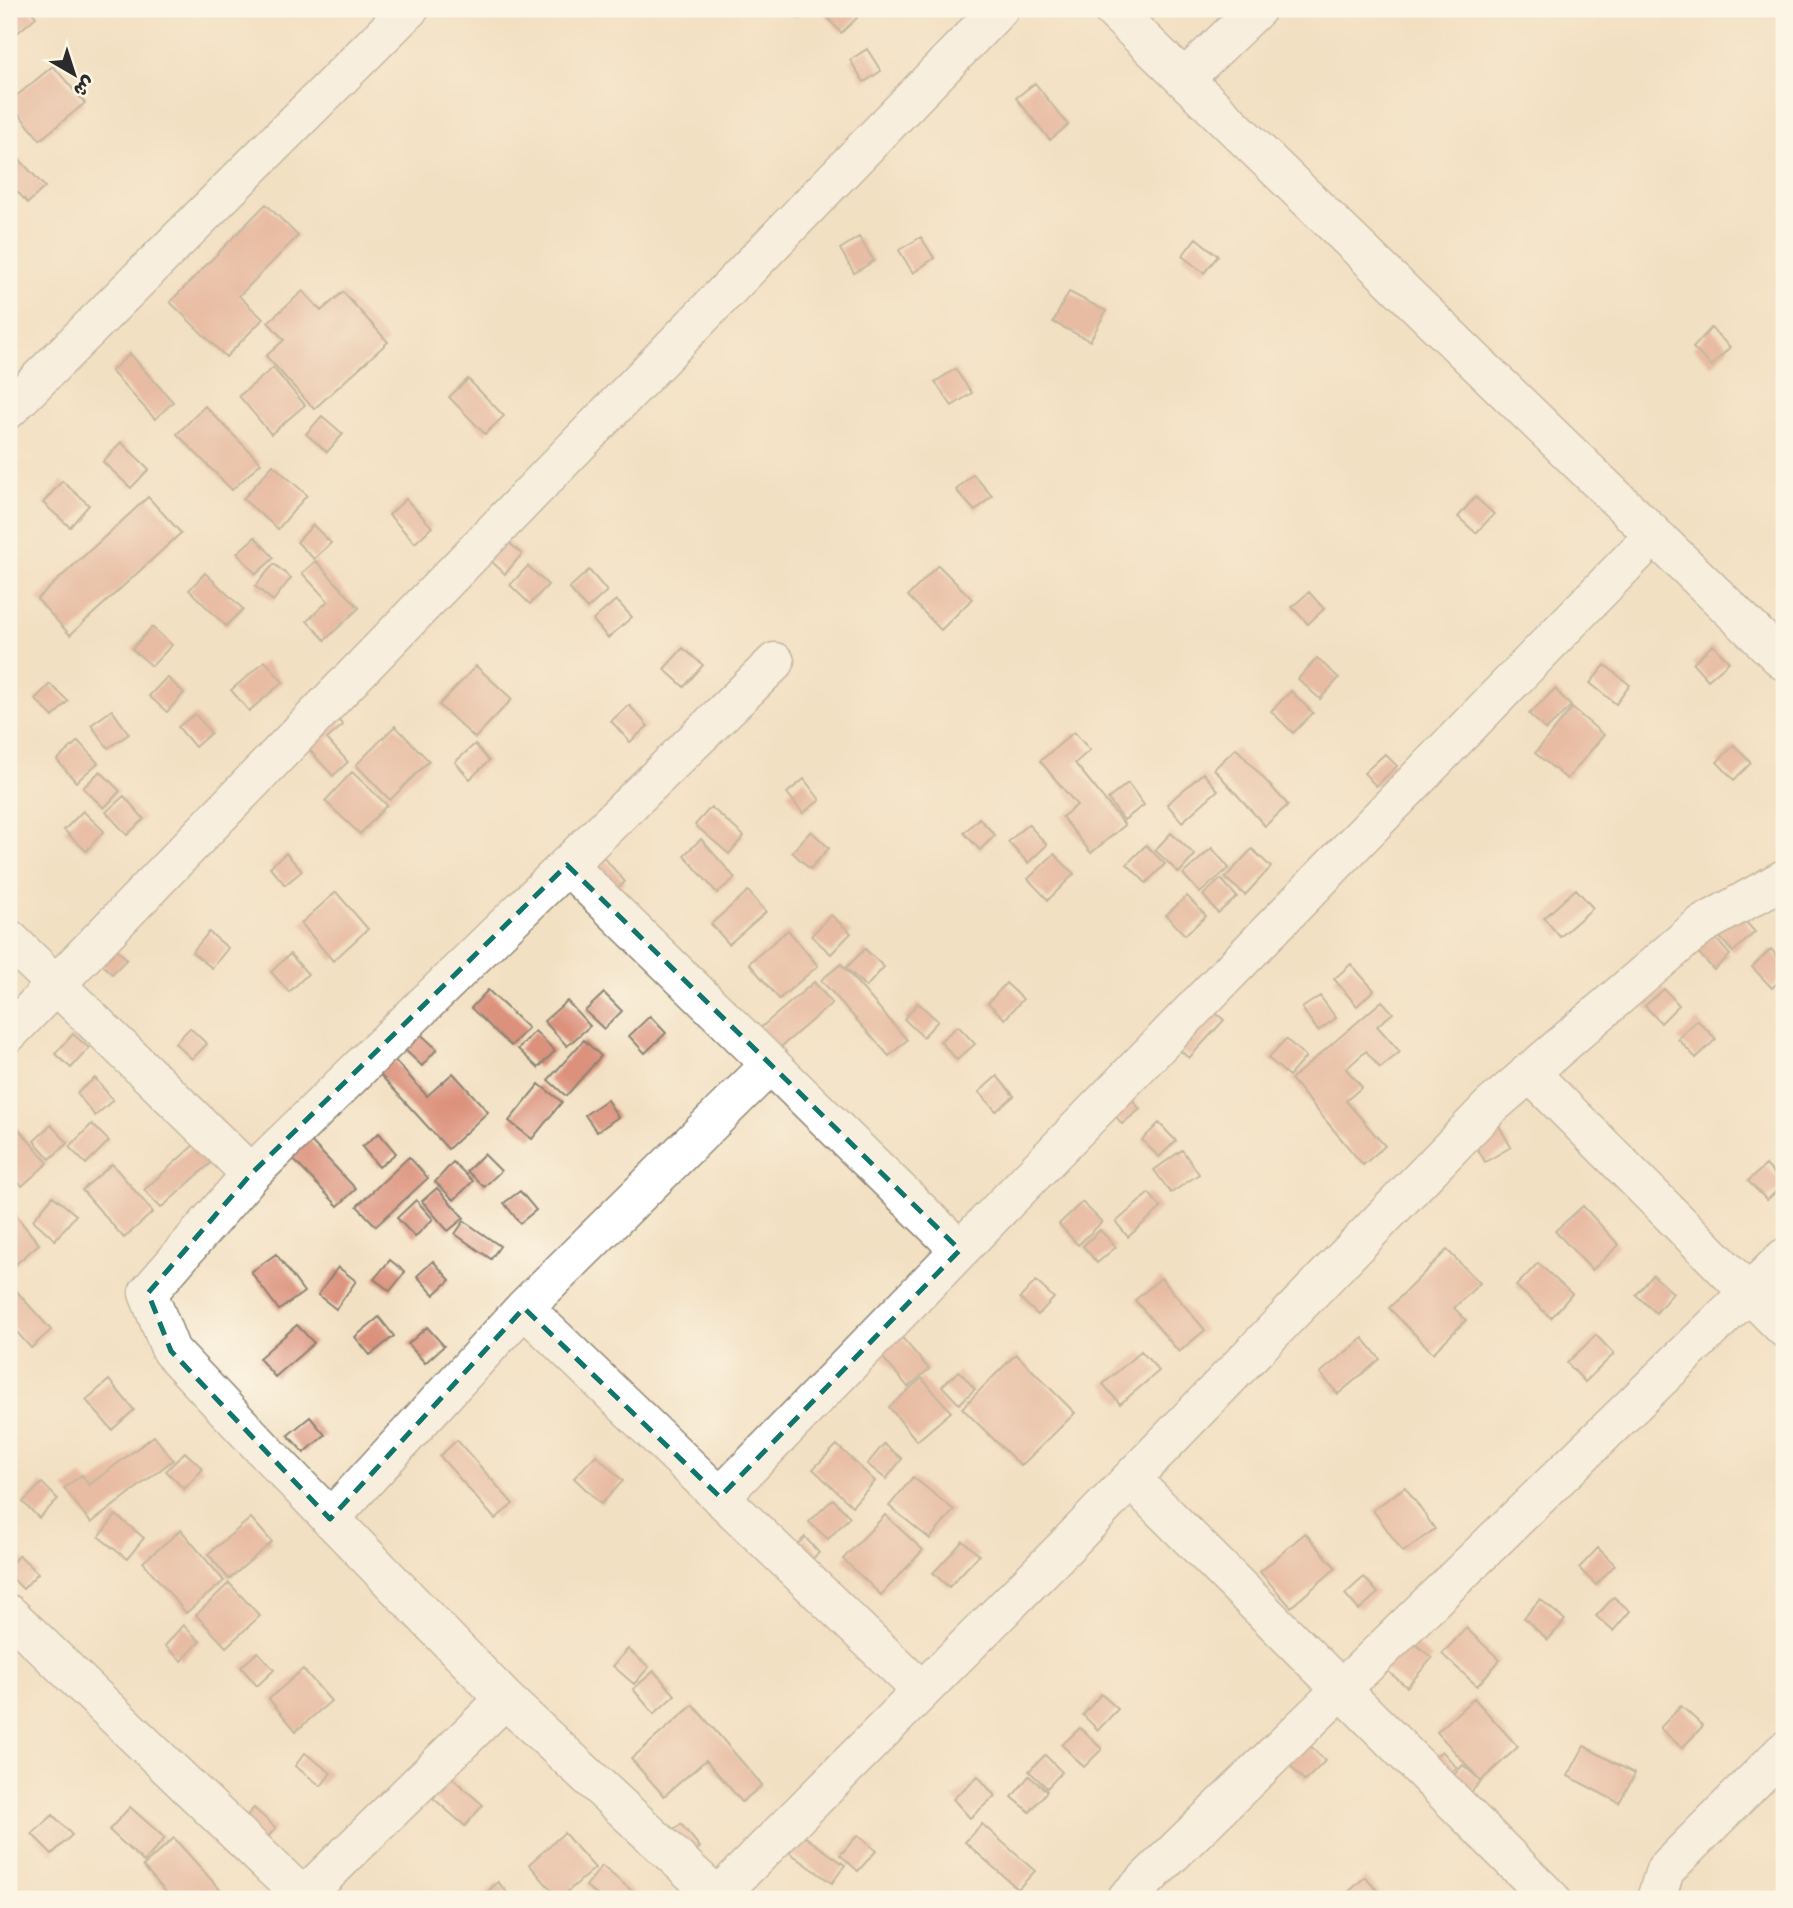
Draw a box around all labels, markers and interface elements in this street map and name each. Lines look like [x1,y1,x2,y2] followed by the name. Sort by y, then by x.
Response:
[38,38,108,108] north arrow
[66,67,101,104] text: ش

